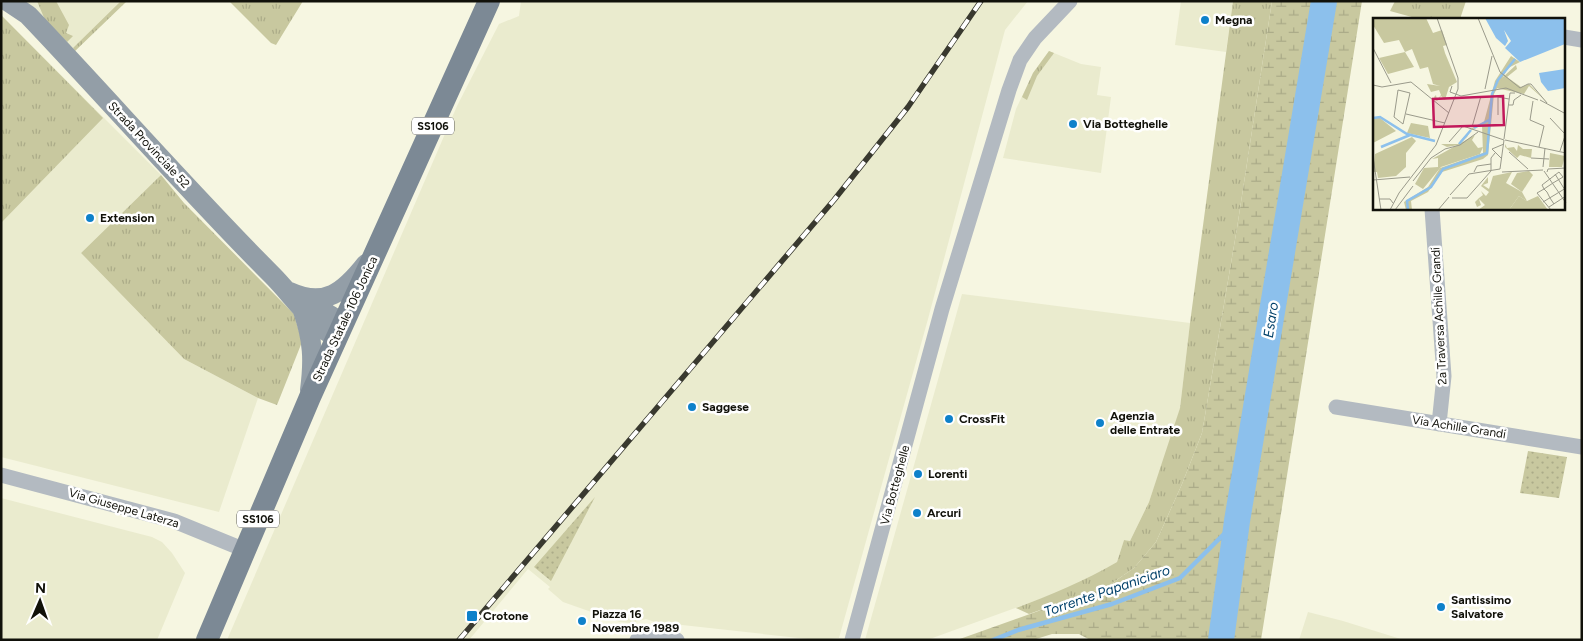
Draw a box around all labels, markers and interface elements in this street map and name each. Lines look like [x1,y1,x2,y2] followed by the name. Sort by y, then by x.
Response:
[1215,13,1252,27] place label: Megna
[1199,14,1211,26] marker: Megna
[1373,18,1566,210] inset map
[105,99,193,191] street label: Strada Provinciale 52
[1083,117,1168,131] place label: Via Botteghelle
[412,118,454,134] road number: SS106
[1067,118,1079,130] marker: Via Botteghelle
[100,211,154,225] place label: Extension
[84,212,96,224] marker: Extension
[1428,247,1450,385] street label: 2a Traversa Achille Grandi
[310,254,380,384] street label: Strada Statale 106 Jonica
[1260,301,1282,339] water label: Esaro
[702,400,749,414] place label: Saggese
[686,401,698,413] marker: Saggese
[1110,409,1181,437] place label: Agenzia delle Entrate
[959,412,1005,426] place label: CrossFit
[943,413,955,425] marker: CrossFit
[1411,413,1507,441] street label: Via Achille Grandi
[1094,417,1106,429] marker: Agenzia delle Entrate
[878,443,913,527] street label: Via Botteghelle
[928,467,967,481] place label: Lorenti
[912,468,924,480] marker: Lorenti
[67,486,181,530] street label: Via Giuseppe Laterza
[927,506,961,520] place label: Arcuri
[911,507,923,519] marker: Arcuri
[237,510,279,528] road number: SS106
[1042,561,1172,621] water label: Torrente Papaniciaro
[15,576,65,626] north arrow
[35,580,46,597] text: N
[1451,593,1511,621] place label: Santissimo Salvatore
[1435,601,1447,613] marker: Santissimo Salvatore
[592,607,679,635] place label: Piazza 16 Novembre 1989
[465,609,479,623] marker: Crotone
[483,609,529,623] place label: Crotone
[576,615,588,627] marker: Piazza 16 Novembre 1989

